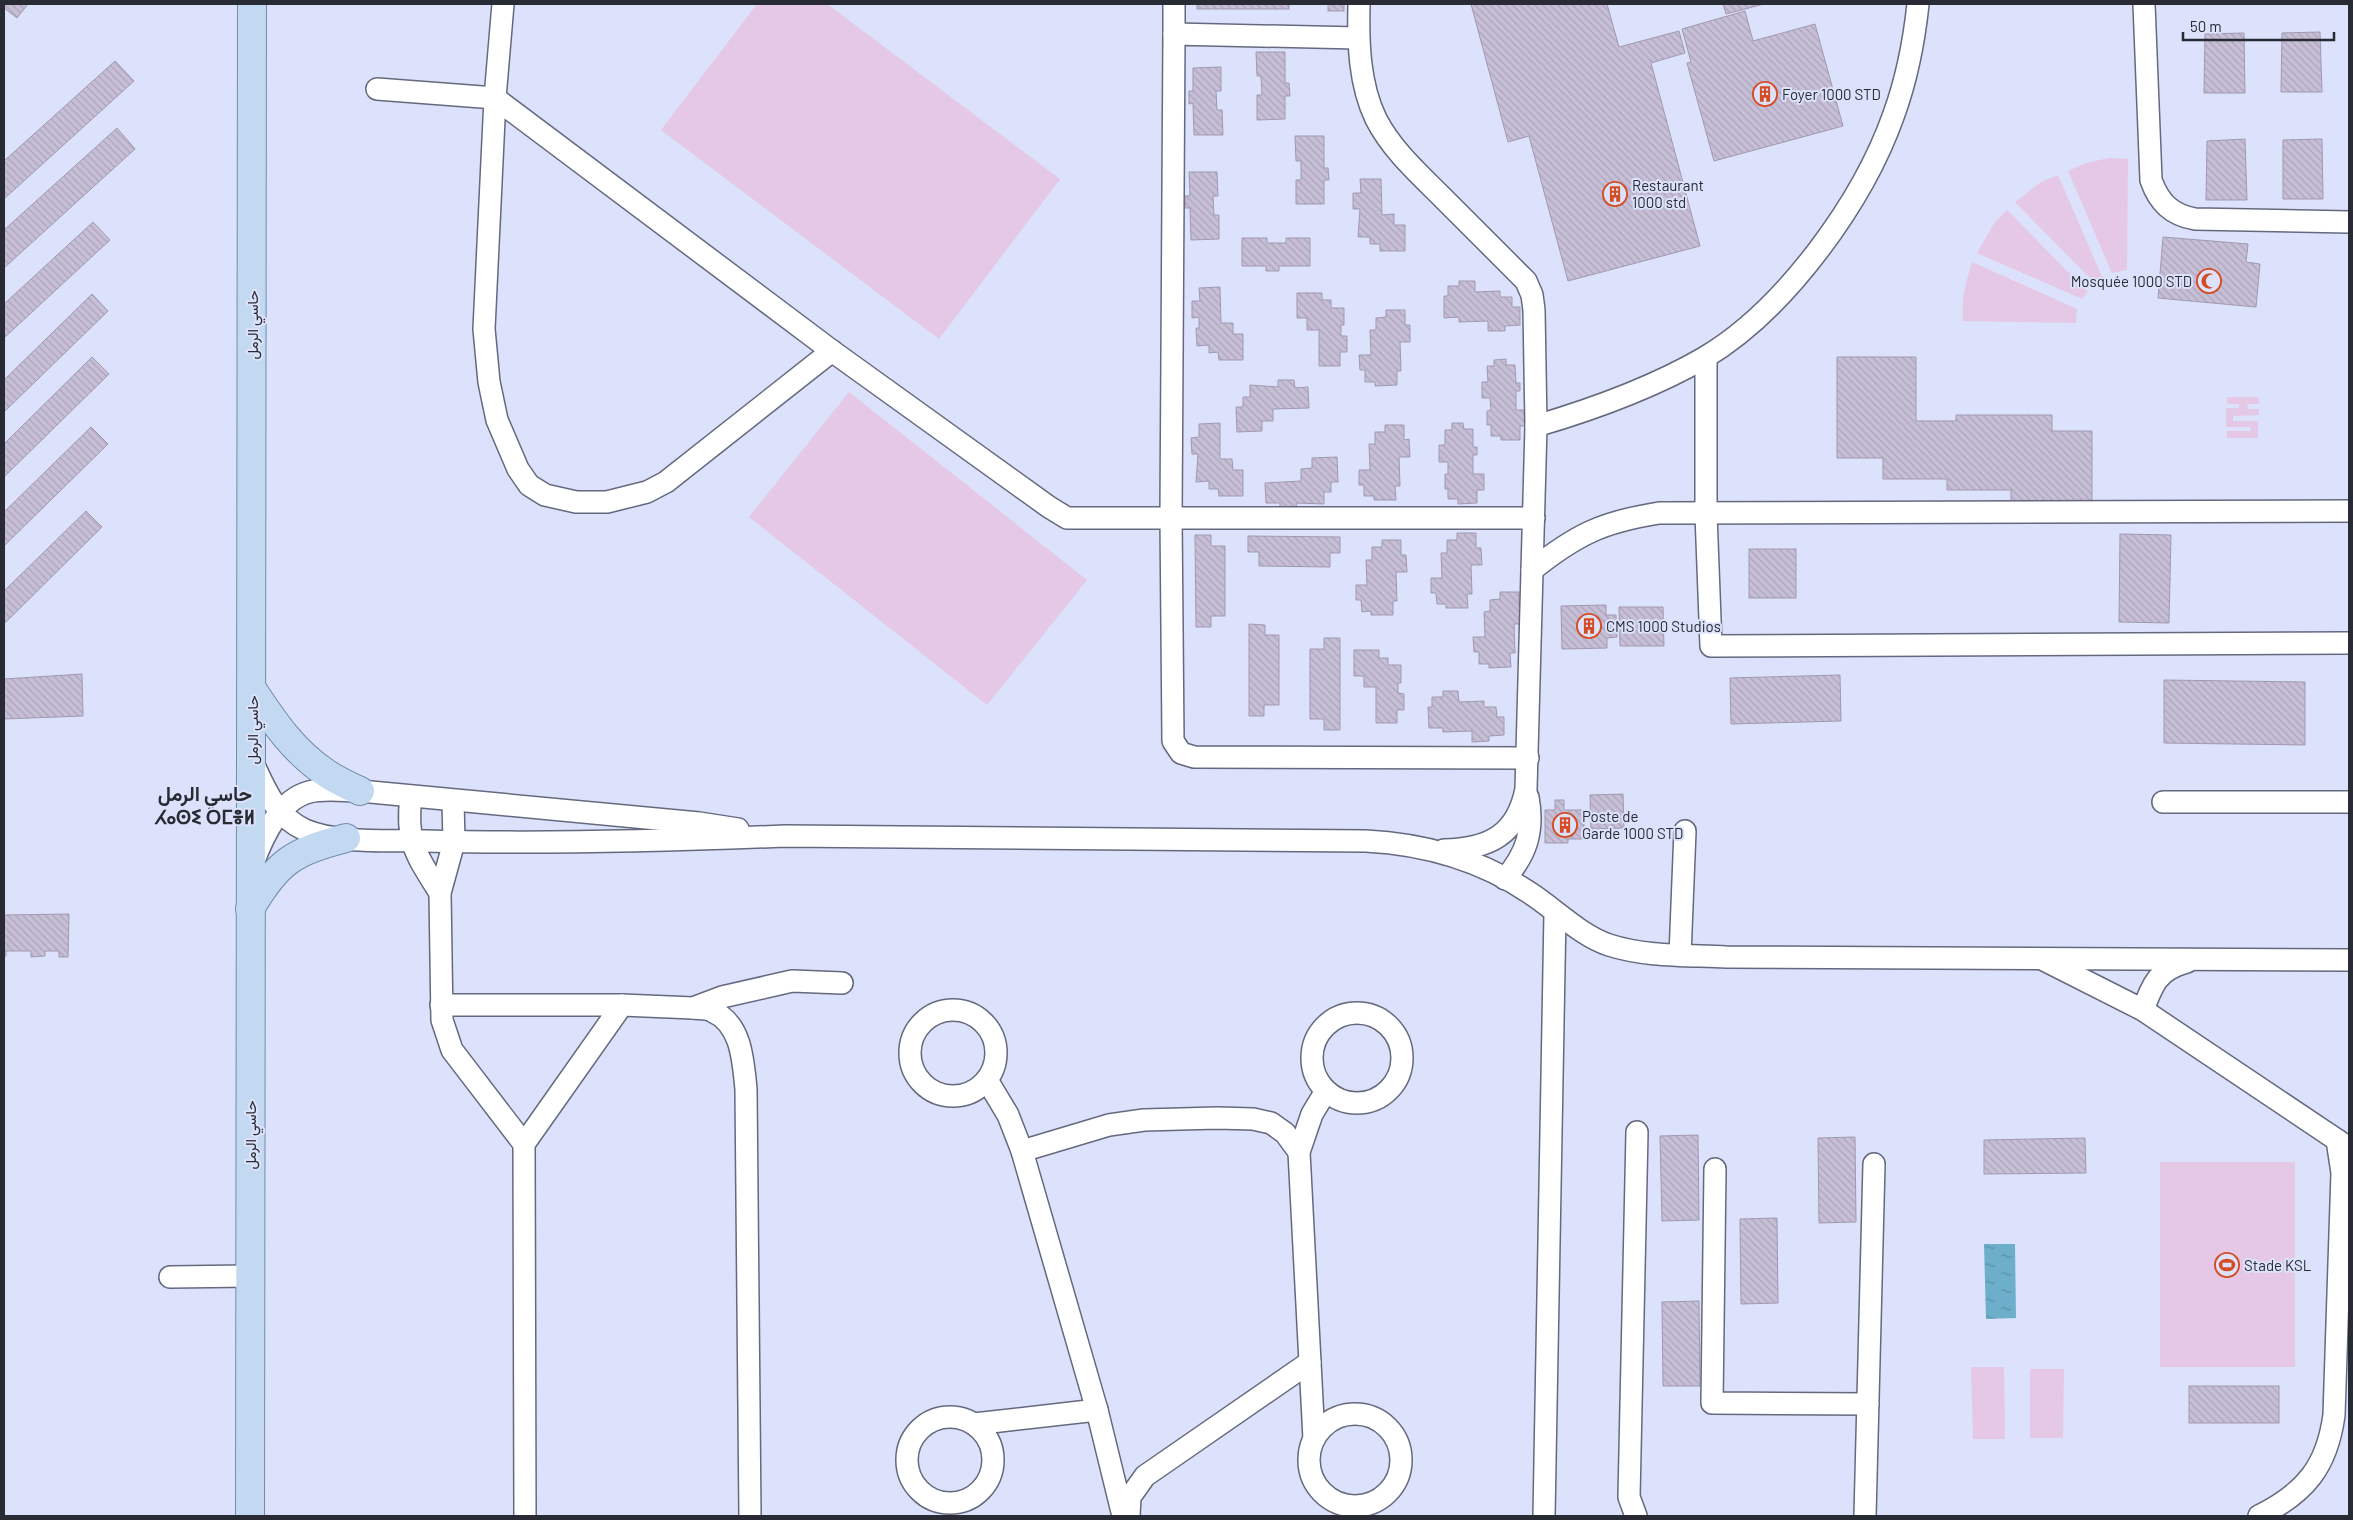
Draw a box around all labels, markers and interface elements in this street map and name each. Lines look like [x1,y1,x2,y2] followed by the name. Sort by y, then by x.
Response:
[2183,10,2334,42] scale bar
[2190,17,2222,35] text: 50 m
[1752,81,1778,107] building icon: Foyer 1000 STD
[1782,85,1881,103] place label: Foyer 1000 STD
[1632,176,1704,211] place label: Restaurant 1000 std
[1602,181,1628,207] building icon: Restaurant 1000 std
[2196,268,2222,294] mosque icon: Mosquée 1000 STD
[2071,272,2192,290] place label: Mosquée 1000 STD
[243,290,266,360] street label: حاسي الرمل
[1576,613,1602,639] building icon: CMS 1000 Studios
[1606,617,1721,635] place label: CMS 1000 Studios
[243,695,266,765] street label: حاسي الرمل
[154,781,255,828] district label: حاسي الرمل ⵃⴰⵙⵉ ⵔⵎⴻⵍ
[1582,807,1683,842] place label: Poste de Garde 1000 STD
[1552,812,1578,838] building icon: Poste de Garde 1000 STD
[241,1100,264,1170] street label: حاسي الرمل
[2214,1252,2240,1278] sports icon: Stade KSL
[2244,1256,2311,1274] place label: Stade KSL

